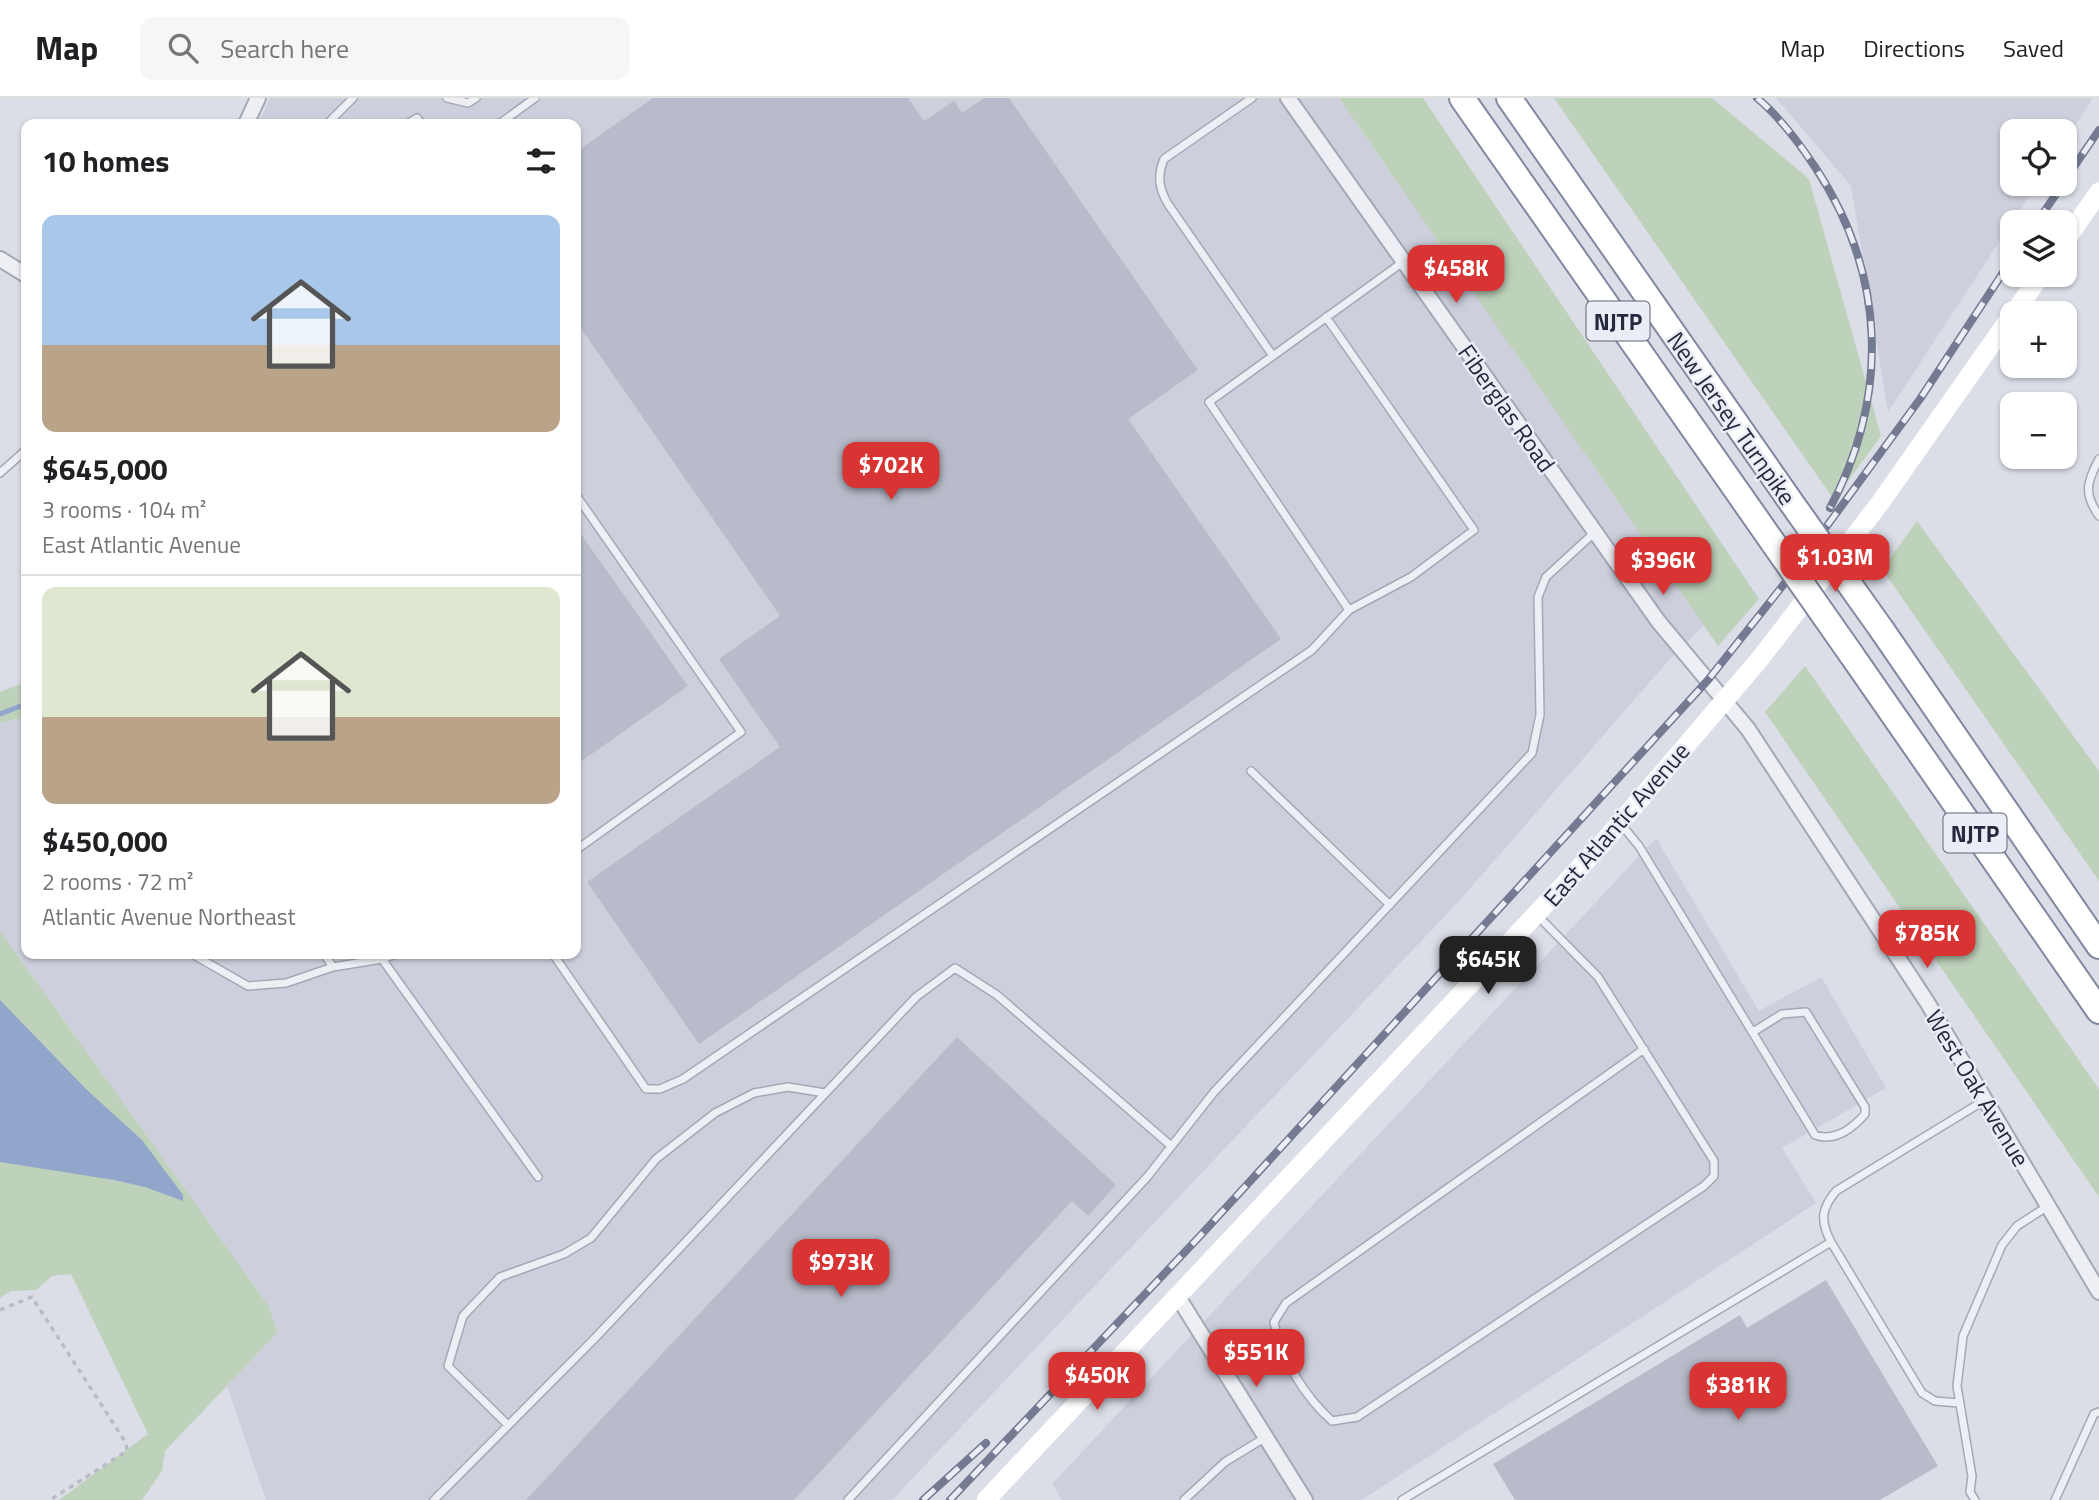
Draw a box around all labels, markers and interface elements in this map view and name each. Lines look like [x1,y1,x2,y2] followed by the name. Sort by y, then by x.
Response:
[140,17,630,80] search box
[35,23,98,73] text: Map
[164,29,202,67] icon: search
[220,29,349,68] text: Search here
[1780,30,1825,66] text: Map
[1863,30,1965,66] text: Directions
[2003,30,2064,66] text: Saved
[2000,119,2077,469] map controls
[2000,119,2077,196] button: locate
[42,138,169,184] text: 10 homes
[522,142,560,180] icon: filters
[2000,210,2077,287] button: layers
[1407,246,1505,305] pin: $458K
[1423,250,1489,285] text: $458K
[238,261,364,387] icon: home
[2000,301,2077,378] button: +
[1586,302,1650,341] road number: NJTP
[1659,324,1805,512] street label: New Jersey Turnpike
[1450,337,1564,479] street label: Fiberglas Road
[2000,392,2077,469] button: −
[842,442,940,502] pin: $702K
[42,446,168,492] text: $645,000
[858,447,924,482] text: $702K
[42,492,206,527] text: 3 rooms · 104 m²
[42,527,241,562] text: East Atlantic Avenue
[1778,534,1892,594] pin: $1.03M
[1614,538,1712,597] pin: $396K
[1796,539,1874,574] text: $1.03M
[1630,542,1696,577] text: $396K
[238,633,364,759] icon: home
[1534,734,1698,914] street label: East Atlantic Avenue
[1944,814,2007,852] road number: NJTP
[42,818,168,864] text: $450,000
[42,864,193,899] text: 2 rooms · 72 m²
[42,899,296,934] text: Atlantic Avenue Northeast
[1878,910,1976,970] pin: $785K
[1894,915,1960,950] text: $785K
[1439,936,1537,996] pin: $645K
[1455,941,1521,976] text: $645K
[1917,1003,2039,1173] street label: West Oak Avenue
[792,1240,890,1299] pin: $973K
[808,1244,874,1279] text: $973K
[1207,1330,1305,1389] pin: $551K
[1223,1334,1289,1369] text: $551K
[1048,1352,1146,1412] pin: $450K
[1064,1357,1130,1392] text: $450K
[1689,1362,1787,1422] pin: $381K
[1705,1367,1771,1402] text: $381K

